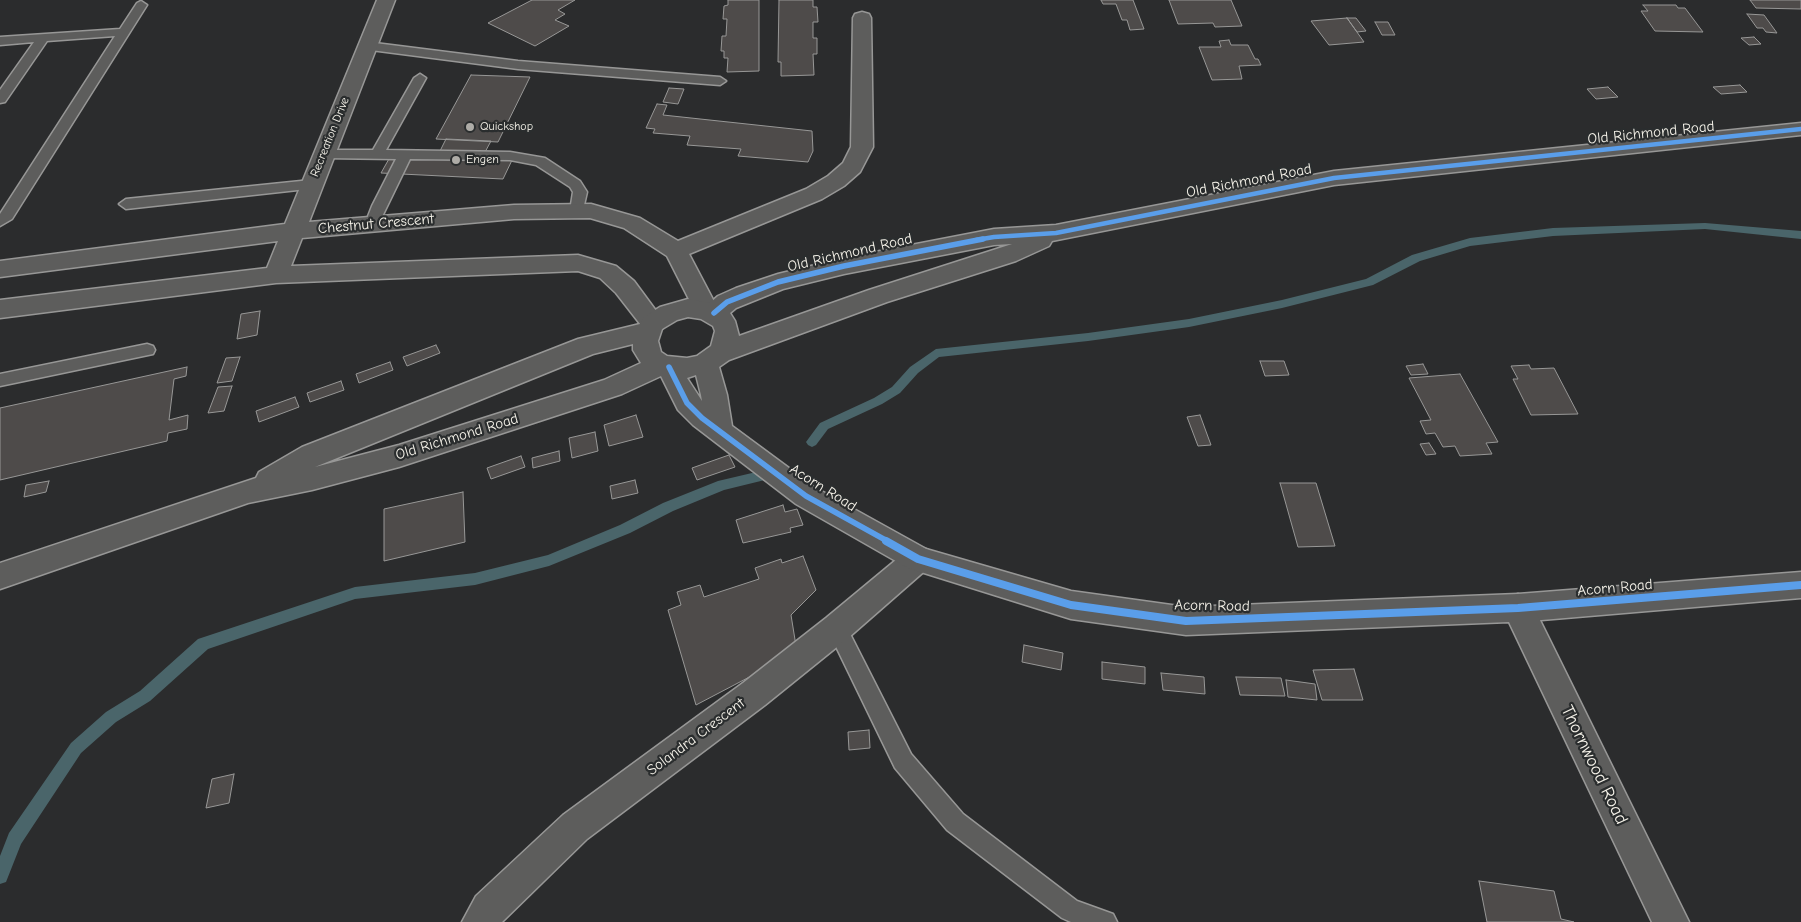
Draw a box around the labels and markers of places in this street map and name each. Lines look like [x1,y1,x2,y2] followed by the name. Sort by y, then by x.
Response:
[480,120,533,134] place label: Quickshop
[464,121,476,133] marker: Quickshop
[466,153,499,167] place label: Engen
[450,154,462,166] marker: Engen

